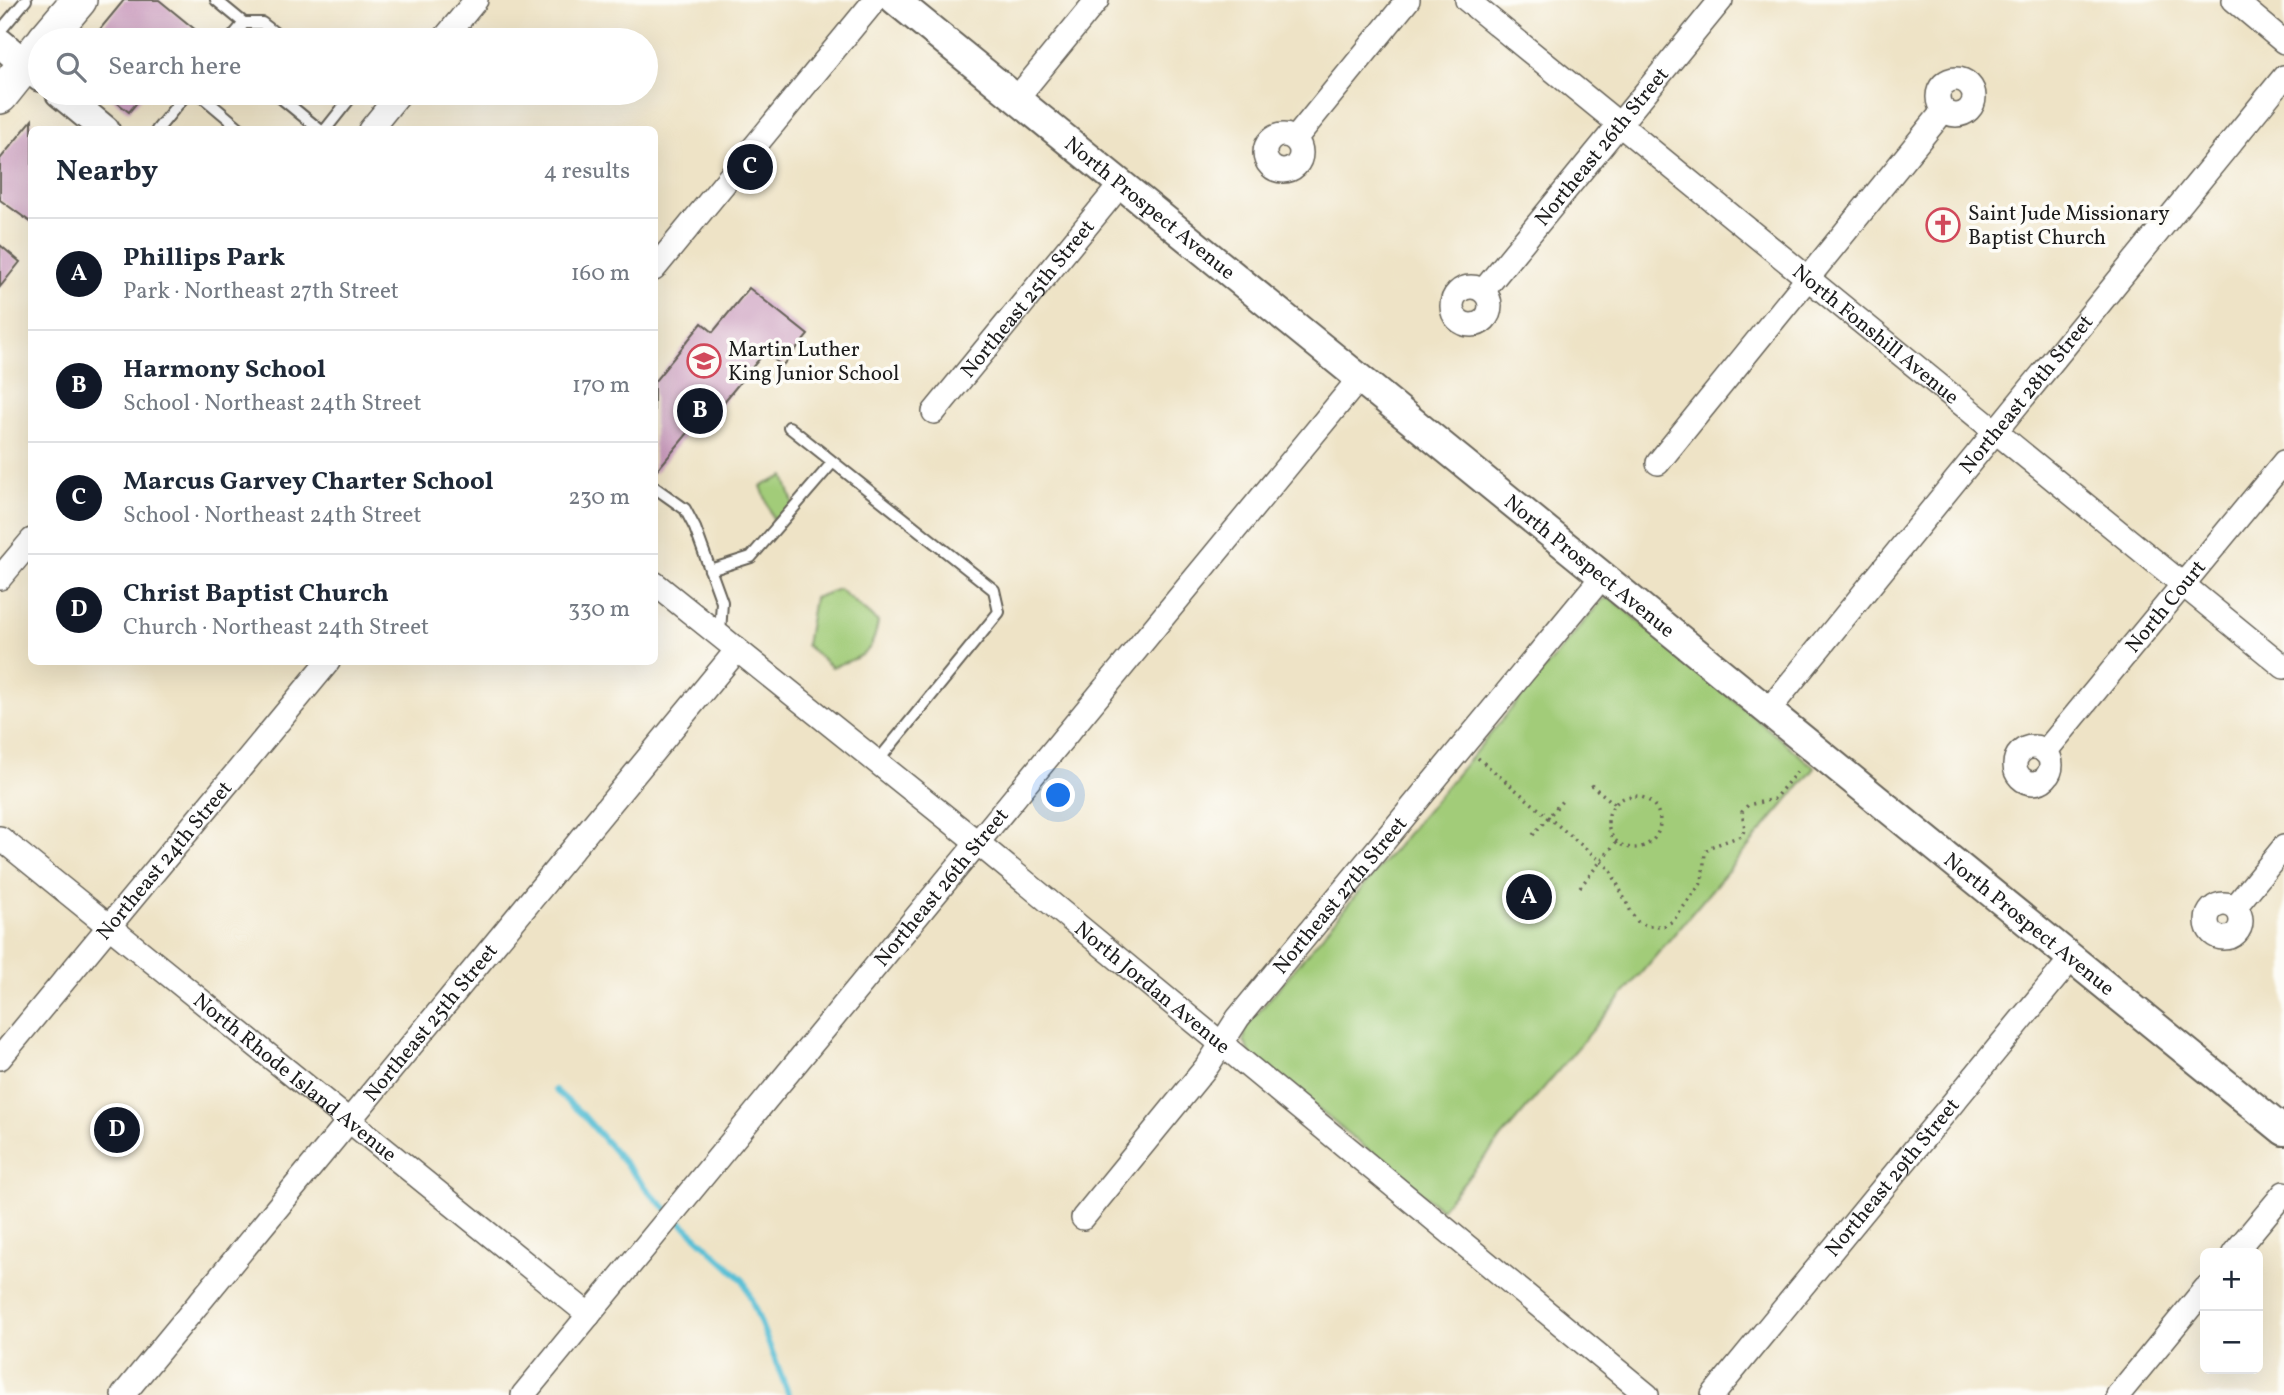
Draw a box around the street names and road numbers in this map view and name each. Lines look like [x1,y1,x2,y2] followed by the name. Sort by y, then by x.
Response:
[1529,62,1676,233] street label: Northeast 26th Street
[1058,131,1241,287] street label: North Prospect Avenue
[955,214,1102,385] street label: Northeast 25th Street
[1785,258,1965,412] street label: North Fonshill Avenue
[1953,309,2101,481] street label: Northeast 28th Street
[1497,489,1680,645] street label: North Prospect Avenue
[2119,554,2213,660] street label: North Court
[90,775,240,947] street label: Northeast 24th Street
[868,802,1016,973] street label: Northeast 26th Street
[1267,811,1415,981] street label: Northeast 27th Street
[1937,847,2120,1003] street label: North Prospect Avenue
[1068,915,1236,1061] street label: North Jordan Avenue
[357,938,505,1109] street label: Northeast 25th Street
[186,987,402,1170] street label: North Rhode Island Avenue
[1819,1092,1967,1264] street label: Northeast 29th Street

